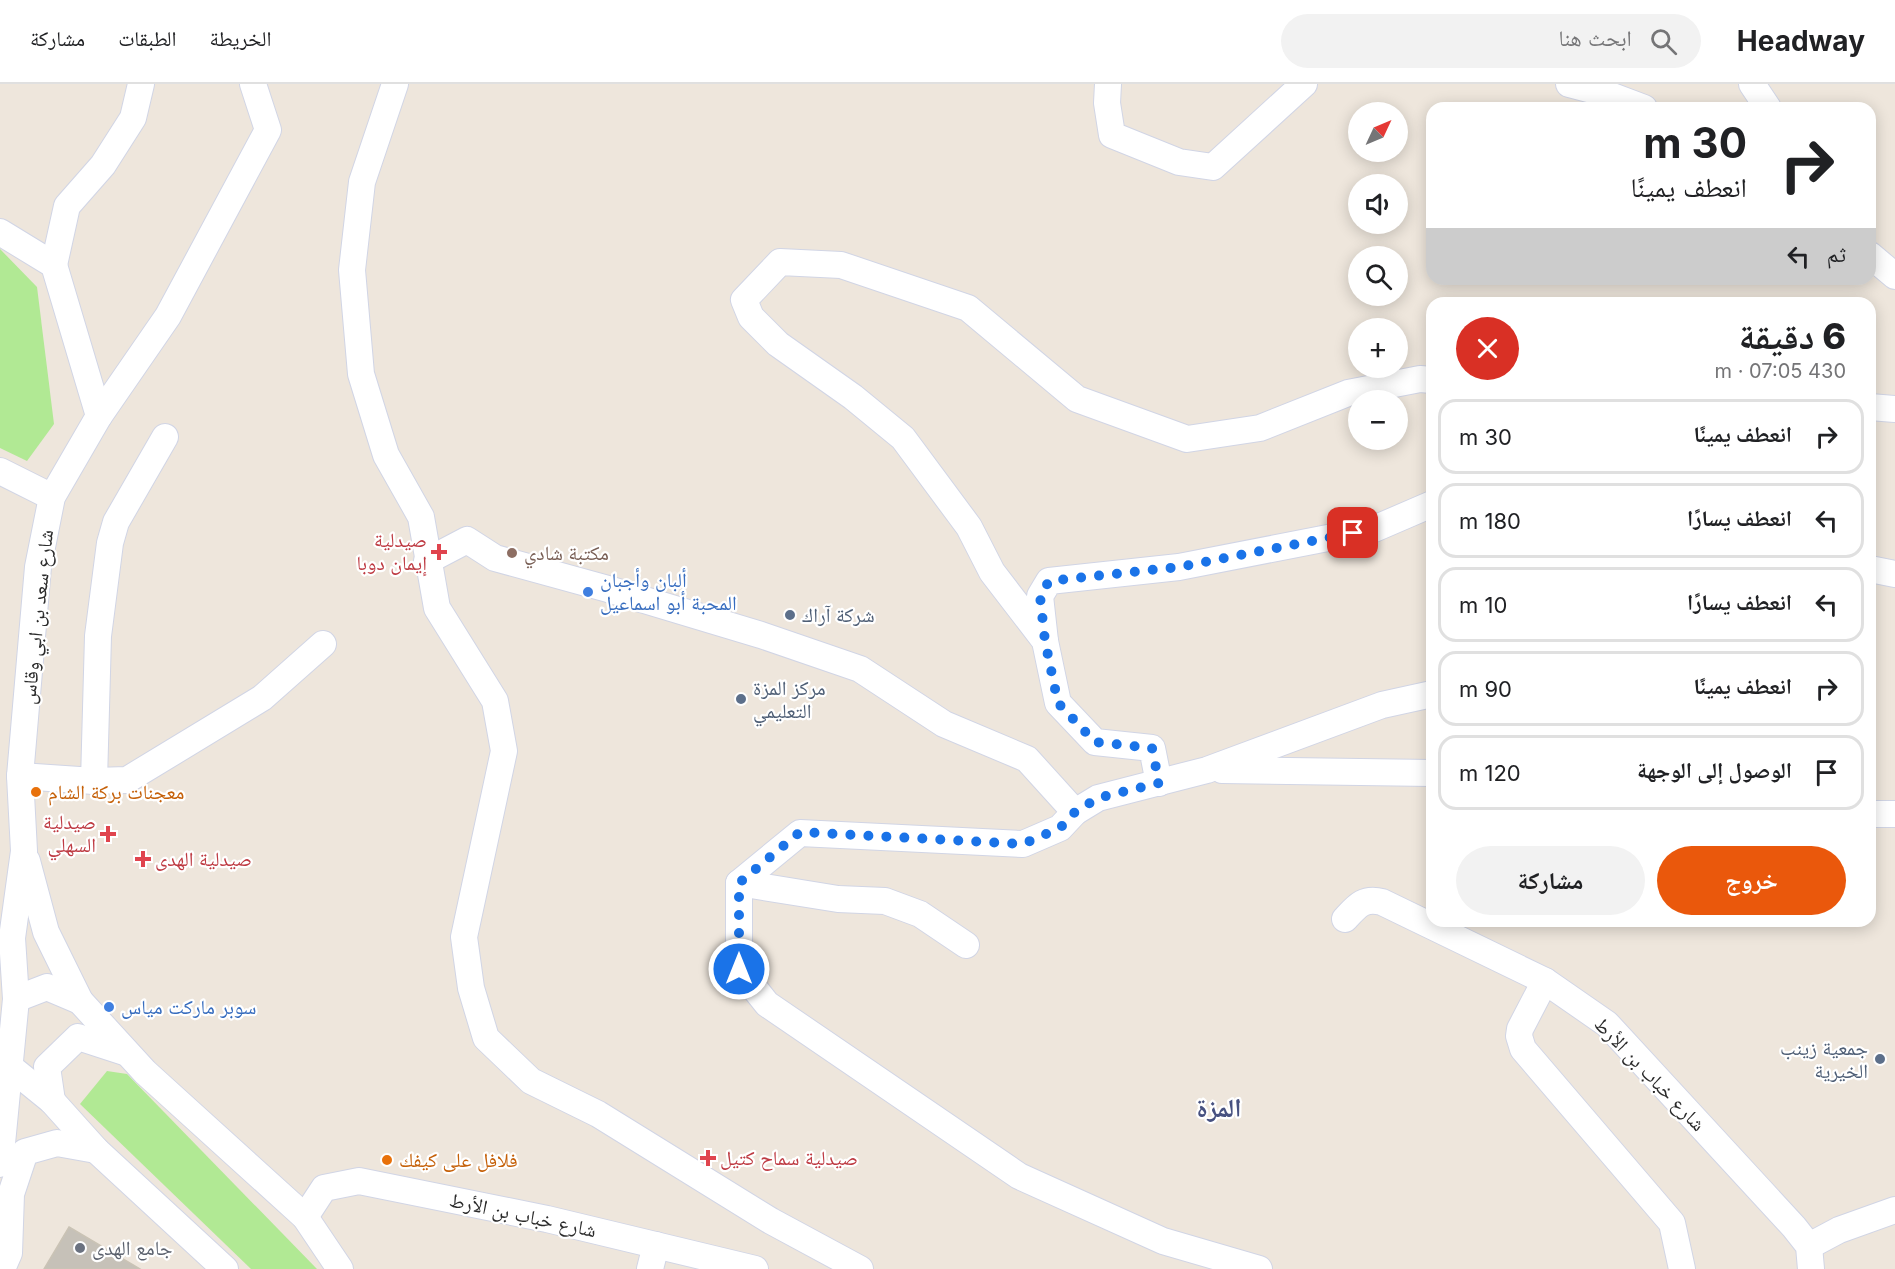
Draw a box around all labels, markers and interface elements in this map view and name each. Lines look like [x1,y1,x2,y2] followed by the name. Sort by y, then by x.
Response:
[1281,14,1701,68] search box
[1737,24,1865,58] text: Headway
[1559,25,1632,51] text: ابحث هنا
[1647,25,1680,58] icon: search
[30,26,85,51] text: مشاركة
[118,26,177,51] text: الطبقات
[210,26,271,51] text: الخريطة
[1348,102,1408,162] north arrow
[1348,102,1408,450] map controls
[1643,117,1747,168] text: 30 m
[1768,126,1846,204] icon: right
[1630,171,1747,204] text: انعطف يمينًا
[1348,174,1408,234] button: sound
[1782,240,1815,273] icon: left
[1827,241,1846,267] text: ثم
[1348,246,1408,306] button: search
[1739,314,1846,358] text: 6 دقيقة
[1456,317,1519,380] button: close
[1348,318,1408,378] button: +
[1715,359,1846,383] text: 430 m · 07:05
[1348,390,1408,450] button: −
[1810,420,1843,453] icon: right
[1693,421,1792,447] text: انعطف يمينًا
[1459,424,1512,450] text: 30 m
[1810,504,1843,537] icon: left
[1687,505,1792,531] text: انعطف يسارًا
[1327,507,1378,558] pin
[1459,508,1521,534] text: 180 m
[1336,516,1369,549] icon: arrive
[16,528,62,706] street label: شارع سعد بن ابي وقاس
[357,528,427,577] place label: صيدلية إيمان دوبا
[524,541,609,569] place label: مكتبة شادي
[432,545,446,559] marker: صيدلية إيمان دوبا
[505,546,519,560] marker: مكتبة شادي
[600,568,737,615] place label: ألبان وأجبان المحبة أبو اسماعيل
[581,585,595,599] marker: ألبان وأجبان المحبة أبو اسماعيل
[1810,588,1843,621] icon: left
[1687,589,1792,615] text: انعطف يسارًا
[1459,592,1507,618] text: 10 m
[802,603,875,627] place label: شركة آراك
[783,608,797,622] marker: شركة آراك
[1810,672,1843,705] icon: right
[1693,673,1792,699] text: انعطف يمينًا
[753,676,826,727] place label: مركز المزة التعليمي
[1459,676,1512,702] text: 90 m
[734,692,748,706] marker: مركز المزة التعليمي
[1810,756,1843,789] icon: arrive
[1637,757,1792,783] text: الوصول إلى الوجهة
[1459,760,1521,786] text: 120 m
[48,780,184,806] place label: معجنات بركة الشام
[29,785,43,799] marker: معجنات بركة الشام
[43,810,96,861] place label: صيدلية السهلي
[101,827,115,841] marker: صيدلية السهلي
[1456,846,1645,915] button: مشاركة
[1657,846,1846,915] button: خروج
[155,847,252,871] place label: صيدلية الهدى
[136,852,150,866] marker: صيدلية الهدى
[707,937,771,1001] position arrow
[121,995,257,1019] place label: سوبر ماركت مياس
[102,1000,116,1014] marker: سوبر ماركت مياس
[1589,1012,1711,1137] street label: شارع خباب بن الأرط
[1780,1036,1868,1083] place label: جمعية زينب الخيرية
[1873,1052,1887,1066] marker: جمعية زينب الخيرية
[1196,1092,1242,1123] district label: المزة
[720,1146,858,1171] place label: صيدلية سماح كتيل
[399,1148,518,1172] place label: فلافل على كيفك
[701,1151,715,1165] marker: صيدلية سماح كتيل
[380,1153,394,1167] marker: فلافل على كيفك
[447,1188,599,1243] street label: شارع خباب بن الأرط
[92,1236,173,1261] place label: جامع الهدى
[73,1241,87,1255] marker: جامع الهدى

